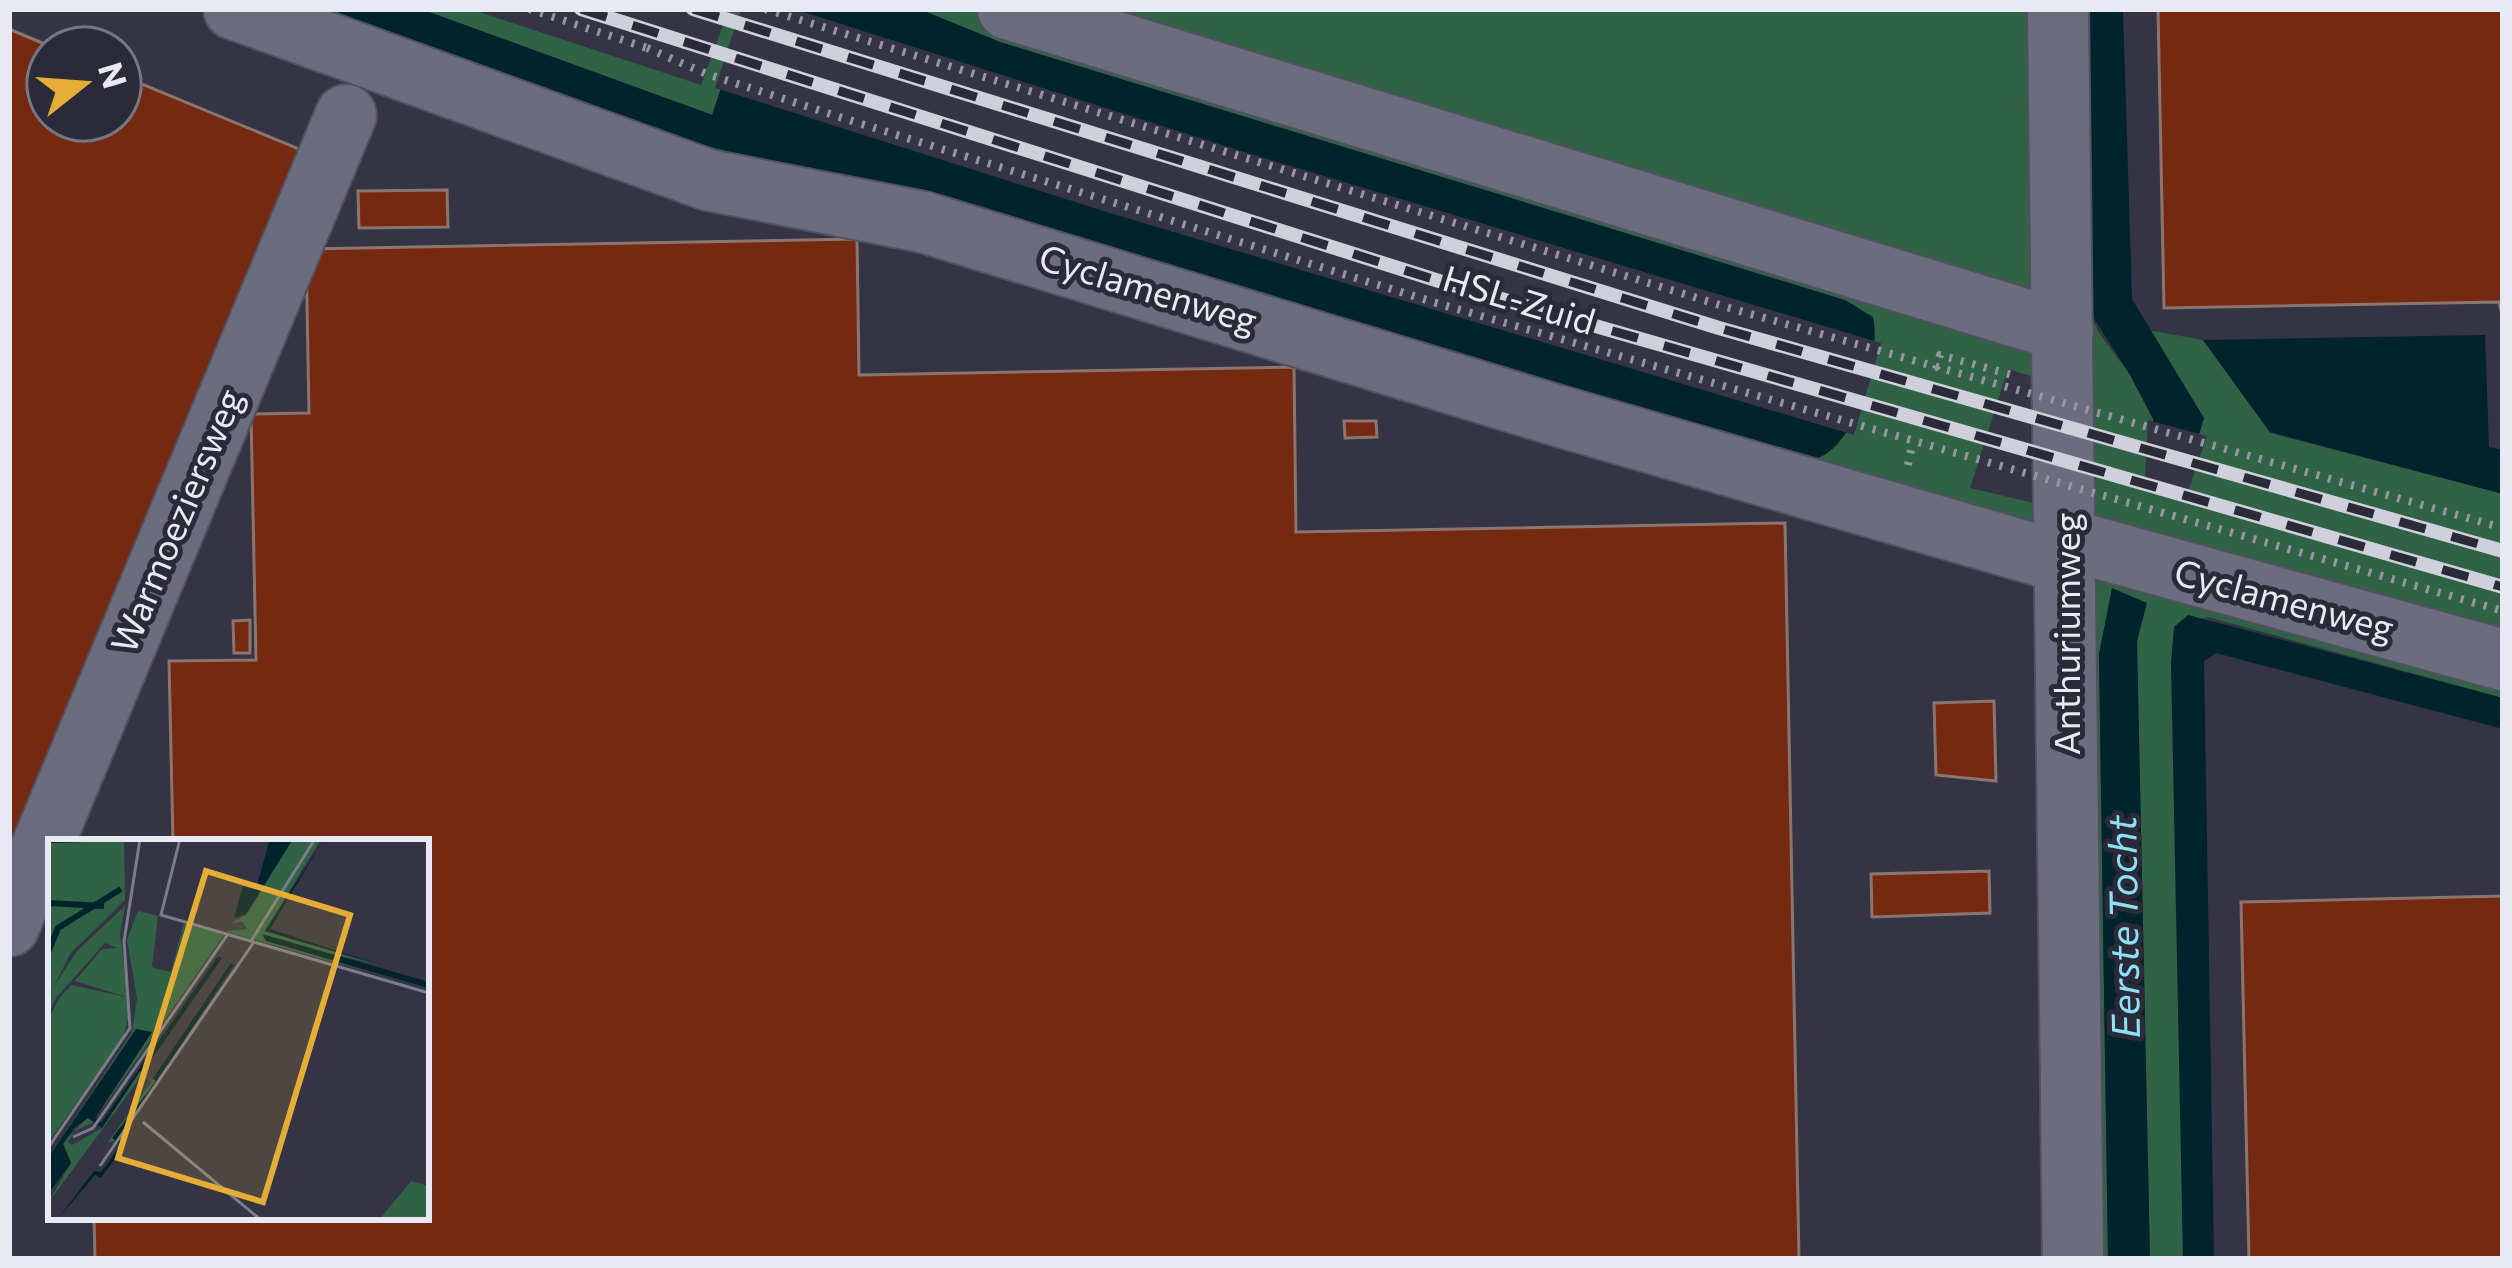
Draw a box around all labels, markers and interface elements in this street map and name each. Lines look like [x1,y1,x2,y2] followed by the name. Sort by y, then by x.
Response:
[24,24,144,144] north arrow
[91,57,137,93] text: N
[1035,233,1263,341] street label: Cyclamenweg
[1438,254,1601,342] street label: HSL-Zuid
[100,382,251,659] street label: Warmoeziersweg
[2043,513,2087,755] street label: Anthuriumweg
[2170,548,2399,648] street label: Cyclamenweg
[2096,814,2148,1039] water label: Eerste Tocht
[48,839,429,1220] inset map

